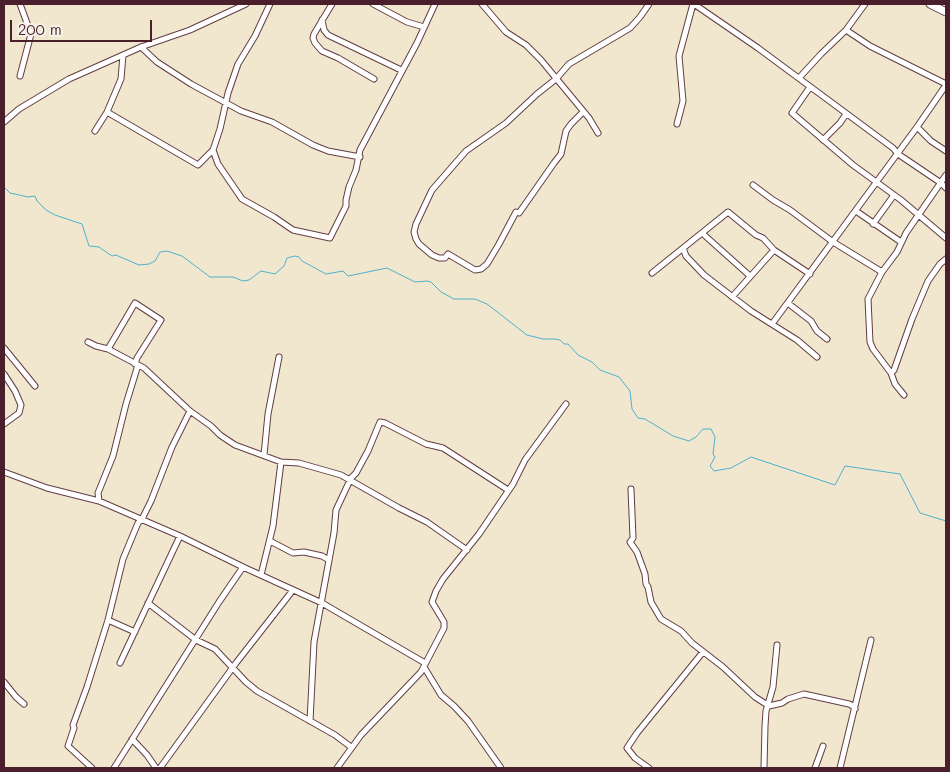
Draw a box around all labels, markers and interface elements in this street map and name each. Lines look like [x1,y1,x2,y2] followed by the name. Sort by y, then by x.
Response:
[12,10,155,42] scale bar
[18,19,62,39] text: 200 m

